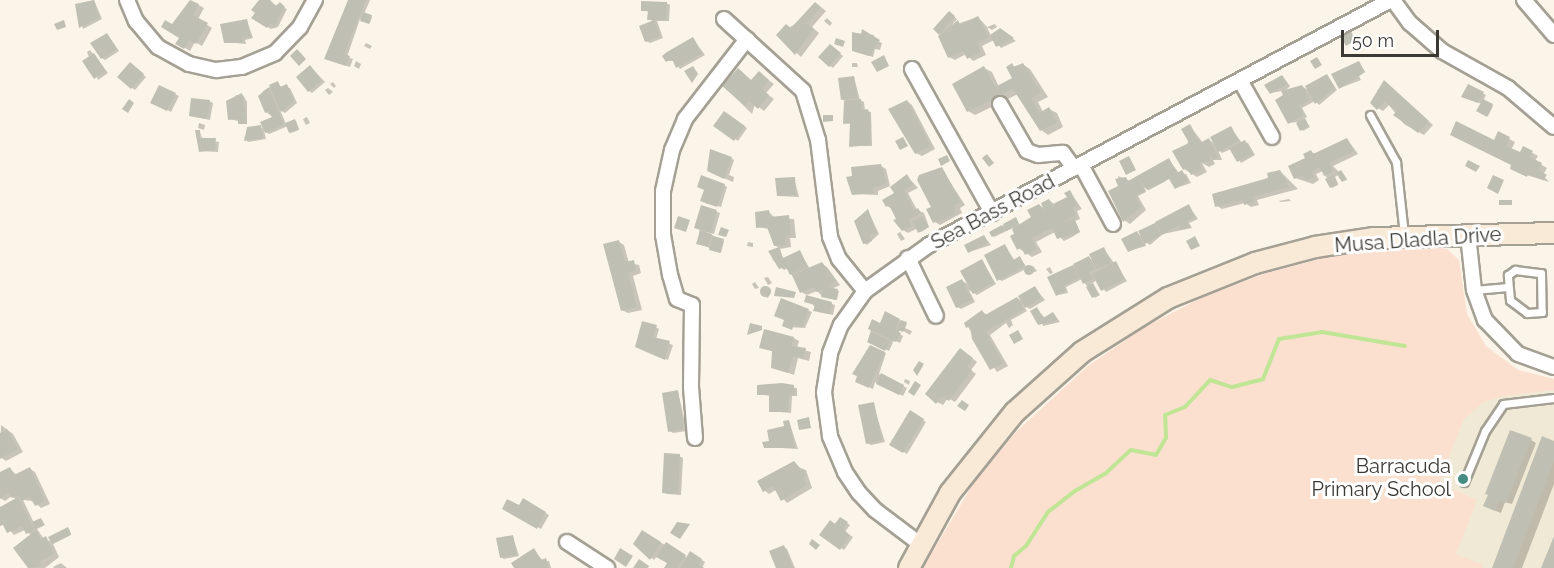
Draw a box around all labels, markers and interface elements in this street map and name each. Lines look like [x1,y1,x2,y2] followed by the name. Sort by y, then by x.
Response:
[1344,18,1442,56] scale bar
[1352,30,1394,51] text: 50 m
[927,169,1059,255] street label: Sea Bass Road
[1334,222,1502,258] street label: Musa Dladla Drive
[1311,455,1451,502] place label: Barracuda Primary School
[1456,472,1470,486] marker: Barracuda Primary School

